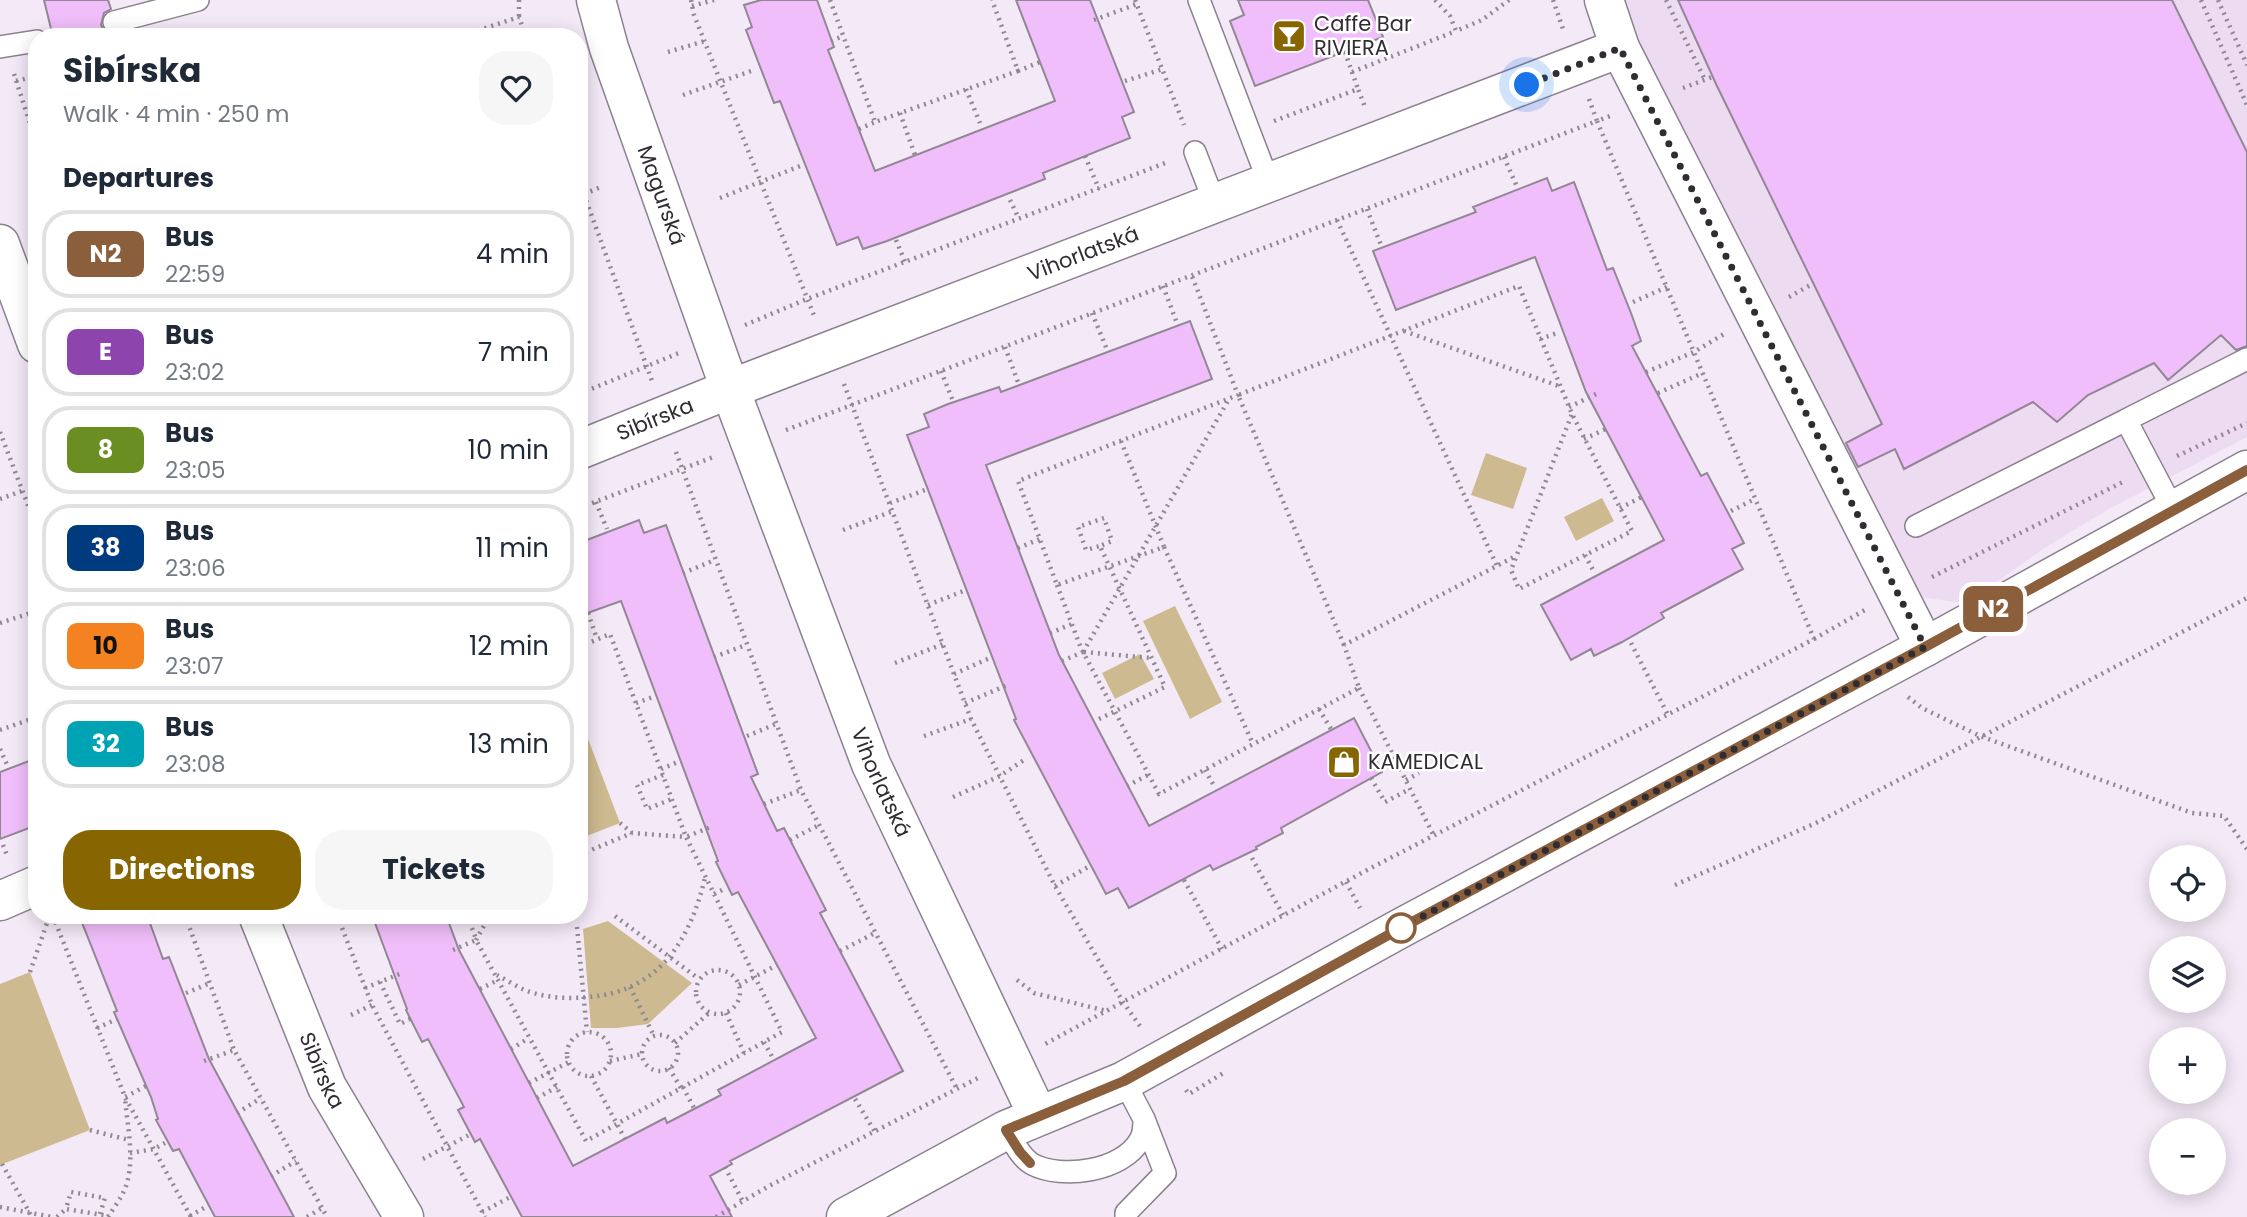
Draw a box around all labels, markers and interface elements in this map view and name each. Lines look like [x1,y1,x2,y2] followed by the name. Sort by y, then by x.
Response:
[1314,9,1412,62] place label: Caffe Bar RIVIERA
[1270,17,1308,55] bar icon: Caffe Bar RIVIERA
[63,47,201,94] text: Sibírska
[479,51,553,125] button: heart
[1509,67,1544,102] your location
[63,98,289,130] text: Walk · 4 min · 250 m
[631,141,693,249] street label: Magurská
[63,160,214,196] text: Departures
[165,219,214,255] text: Bus
[1023,219,1143,288] street label: Vihorlatská
[476,236,549,272] text: 4 min
[90,237,121,270] text: N2
[165,258,225,290] text: 22:59
[165,317,214,353] text: Bus
[478,334,549,370] text: 7 min
[99,335,112,368] text: E
[165,356,224,388] text: 23:02
[612,390,698,447] street label: Sibírska
[165,415,214,451] text: Bus
[468,432,549,468] text: 10 min
[98,433,113,466] text: 8
[165,454,226,486] text: 23:05
[165,513,214,549] text: Bus
[476,530,549,566] text: 11 min
[90,531,121,564] text: 38
[165,552,226,584] text: 23:06
[1962,586,2024,632] line badge: N2
[1977,592,2009,625] text: N2
[165,611,214,647] text: Bus
[469,628,549,664] text: 12 min
[93,629,118,662] text: 10
[165,650,224,682] text: 23:07
[165,709,214,745] text: Bus
[845,723,919,842] street label: Vihorlatská
[469,726,549,762] text: 13 min
[91,727,120,760] text: 32
[1325,743,1363,781] shop icon: KAMEDICAL
[1368,747,1483,776] place label: KAMEDICAL
[165,748,226,780] text: 23:08
[63,830,301,910] button: Directions
[315,830,553,910] button: Tickets
[2149,845,2226,1195] map controls
[2149,845,2226,922] button: locate
[1386,913,1416,943] unlabelled marker
[2149,936,2226,1013] button: layers
[2149,1027,2226,1104] button: +
[293,1028,352,1114] street label: Sibírska
[2149,1118,2226,1195] button: −

